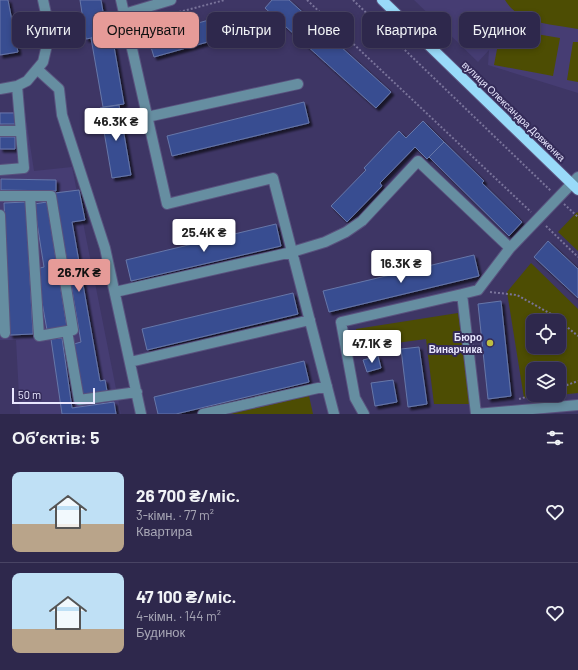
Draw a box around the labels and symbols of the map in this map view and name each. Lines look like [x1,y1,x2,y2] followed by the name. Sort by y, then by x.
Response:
[460,59,568,164] street label: вулиця Олександра Довженка
[79,108,153,142] pin: 46.3K ₴
[167,219,241,253] pin: 25.4K ₴
[364,250,438,284] pin: 16.3K ₴
[42,259,116,293] pin: 26.7K ₴
[335,330,409,364] pin: 47.1K ₴
[429,331,482,355] place label: Бюро Винарчика
[485,338,495,348] marker: Бюро Винарчика
[12,386,95,405] scale bar

